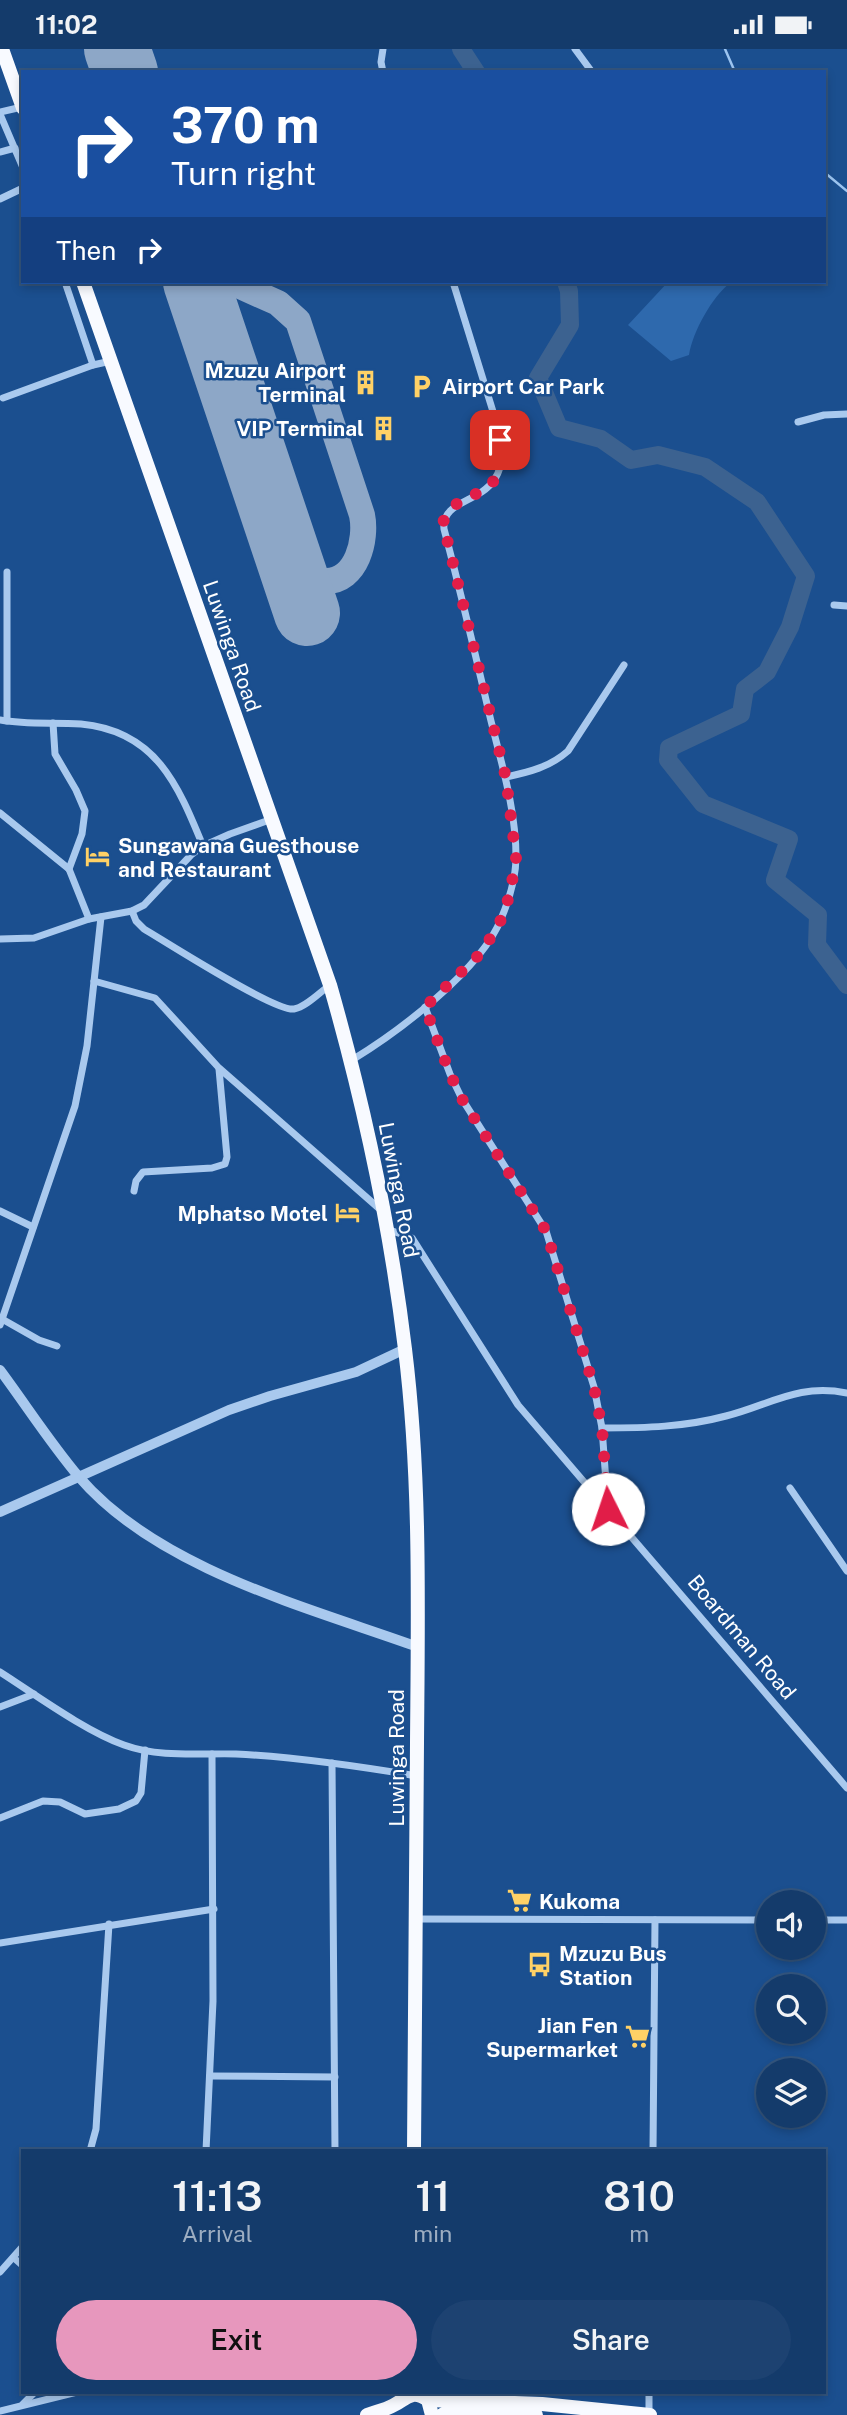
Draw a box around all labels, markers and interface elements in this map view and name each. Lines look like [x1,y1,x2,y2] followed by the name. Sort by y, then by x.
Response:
[35,9,98,40] text: 11:02
[171,96,320,154] text: 370 m
[56,98,147,189] icon: right
[171,155,316,192] text: Turn right
[130,231,168,269] icon: right
[56,235,116,266] text: Then
[205,358,346,407] place label: Mzuzu Airport Terminal
[352,368,380,396] building icon: Mzuzu Airport Terminal
[408,372,436,400] parking icon: Airport Car Park
[442,374,605,399] place label: Airport Car Park
[470,410,530,470] pin
[370,414,398,442] building icon: VIP Terminal
[237,416,364,441] place label: VIP Terminal
[481,421,519,459] icon: arrive
[198,577,266,715] street label: Luwinga Road
[118,833,359,882] place label: Sungawana Guesthouse and Restaurant
[84,843,112,871] hotel icon: Sungawana Guesthouse and Restaurant
[374,1120,424,1260] street label: Luwinga Road
[334,1199,362,1227] hotel icon: Mphatso Motel
[177,1201,328,1226] place label: Mphatso Motel
[571,1472,645,1546] position arrow
[683,1570,801,1704] street label: Boardman Road
[384,1689,409,1827] street label: Luwinga Road
[505,1887,533,1915] supermarket icon: Kukoma
[539,1889,620,1914] place label: Kukoma
[756,1890,826,2128] map controls
[756,1890,826,1960] button: sound
[559,1941,667,1990] place label: Mzuzu Bus Station
[525,1951,553,1979] bus stop icon: Mzuzu Bus Station
[756,1974,826,2044] button: search
[486,2013,618,2062] place label: Jian Fen Supermarket
[624,2023,652,2051] supermarket icon: Jian Fen Supermarket
[756,2058,826,2128] button: layers
[172,2171,262,2220] text: 11:13
[415,2171,450,2220] text: 11
[603,2171,675,2220] text: 810
[182,2220,253,2247] text: Arrival
[413,2220,452,2247] text: min
[629,2220,649,2247] text: m
[56,2300,417,2380] button: Exit
[431,2300,791,2380] button: Share

